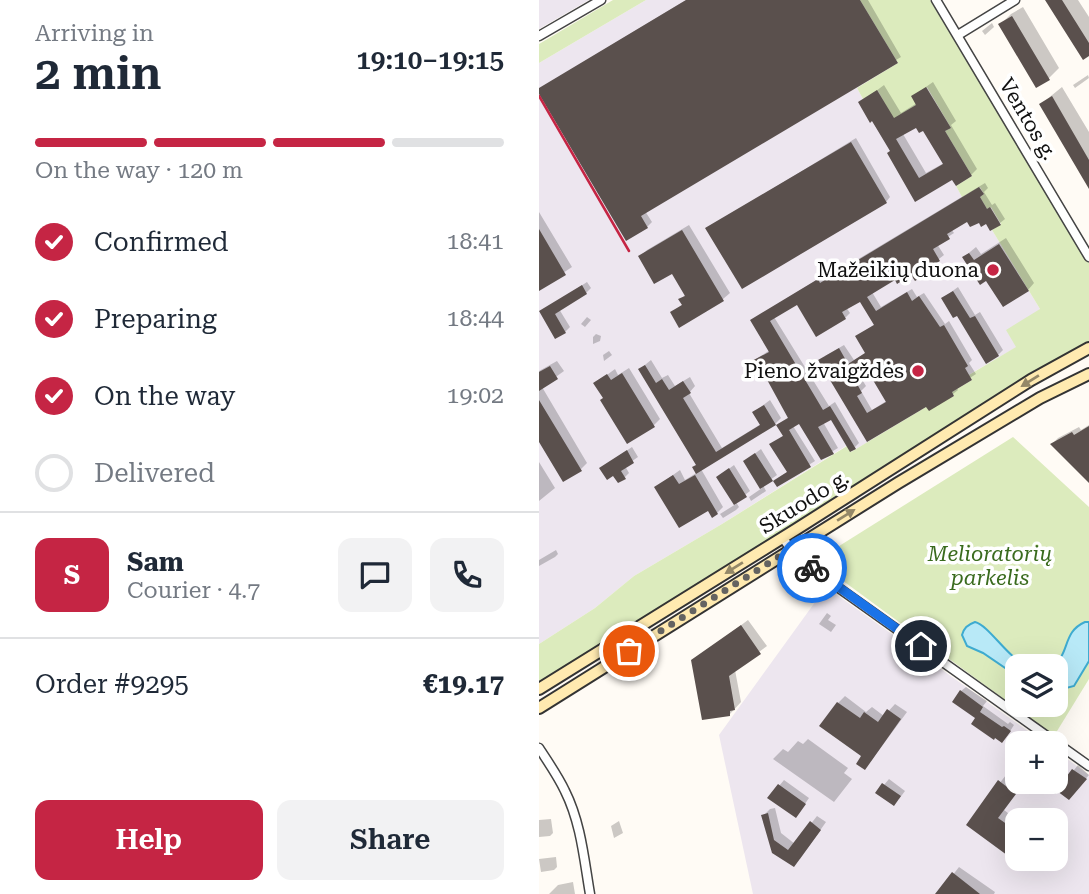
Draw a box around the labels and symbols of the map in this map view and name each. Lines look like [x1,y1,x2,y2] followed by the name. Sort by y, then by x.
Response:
[994,74,1062,164] street label: Ventos g.
[817,258,980,282] place label: Mažeikių duona
[985,262,1001,278] marker: Mažeikių duona
[744,359,904,383] place label: Pieno žvaigždės
[910,363,926,379] marker: Pieno žvaigždės
[1020,375,1039,388] one-way arrow
[755,465,853,539] street label: Skuodo g.
[836,509,855,522] one-way arrow
[777,533,847,603] courier
[927,542,1052,590] park label: Melioratorių parkelis
[724,562,743,575] one-way arrow
[891,616,951,676] pin
[599,621,659,681] pin

